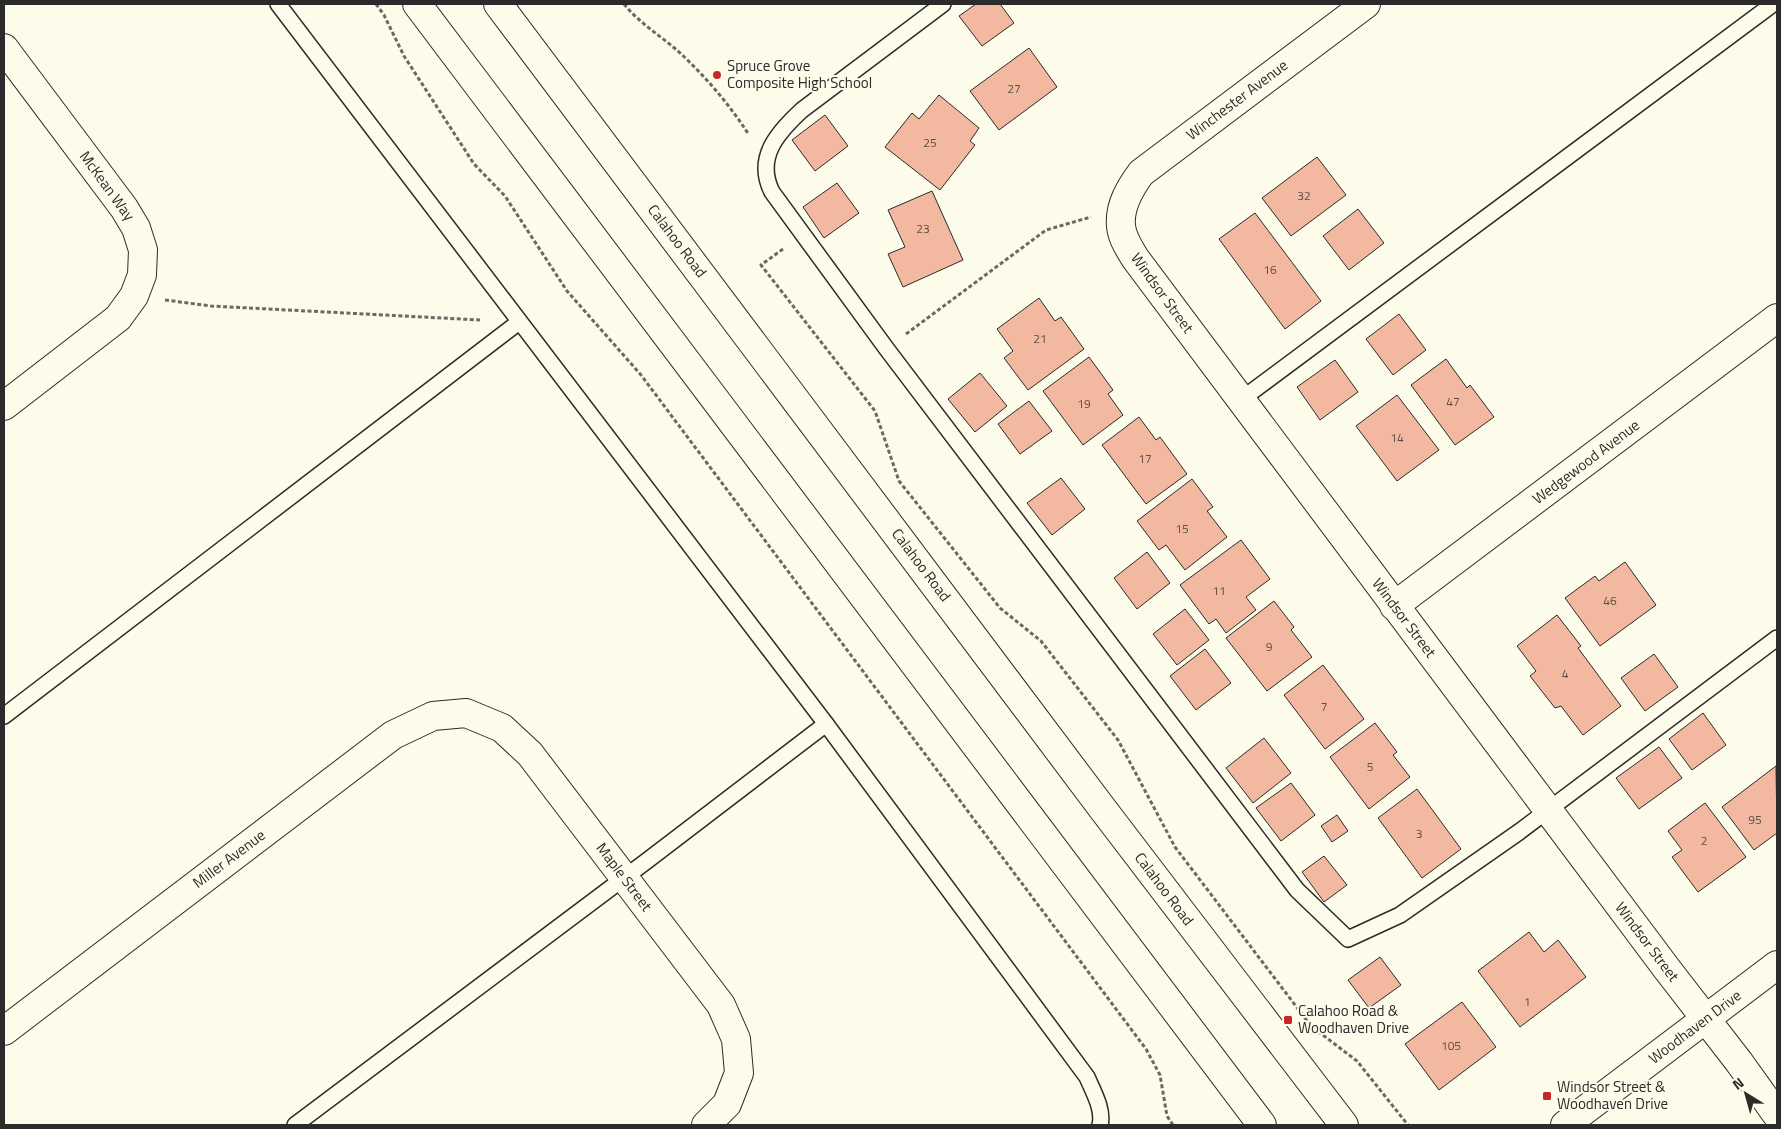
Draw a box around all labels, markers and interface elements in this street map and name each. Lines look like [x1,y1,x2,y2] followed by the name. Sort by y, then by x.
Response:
[727,54,872,94] place label: Spruce Grove Composite High School
[1181,54,1292,146] street label: Winchester Avenue
[711,69,723,81] marker: Spruce Grove Composite High School
[1007,79,1021,98] house number: 27
[923,133,937,152] house number: 25
[74,146,141,225] street label: McKean Way
[1297,186,1311,205] house number: 32
[642,199,713,282] street label: Calahoo Road
[916,219,930,238] house number: 23
[1125,248,1200,338] street label: Windsor Street
[1263,260,1277,279] house number: 16
[1033,329,1047,348] house number: 21
[1446,392,1460,411] house number: 47
[1077,394,1091,413] house number: 19
[1527,414,1644,510] street label: Wedgewood Avenue
[1390,428,1404,447] house number: 14
[1138,449,1152,468] house number: 17
[1175,519,1189,538] house number: 15
[886,523,957,606] street label: Calahoo Road
[1367,573,1442,663] street label: Windsor Street
[1212,581,1226,600] house number: 11
[1603,591,1617,610] house number: 46
[1266,637,1273,656] house number: 9
[1562,664,1569,683] house number: 4
[1321,697,1327,716] house number: 7
[1367,757,1374,776] house number: 5
[1748,810,1762,829] house number: 95
[188,824,270,894] street label: Miller Avenue
[1416,824,1422,843] house number: 3
[1701,831,1707,850] house number: 2
[591,837,658,917] street label: Maple Street
[1129,847,1200,930] street label: Calahoo Road
[1610,897,1685,987] street label: Windsor Street
[1643,984,1746,1069] street label: Woodhaven Drive
[1524,992,1530,1011] house number: 1
[1298,999,1409,1039] place label: Calahoo Road & Woodhaven Drive
[1282,1014,1294,1026] marker: Calahoo Road & Woodhaven Drive
[1441,1036,1461,1055] house number: 105
[1721,1069,1771,1119] north arrow
[1728,1072,1748,1095] text: N
[1557,1075,1668,1115] place label: Windsor Street & Woodhaven Drive
[1541,1090,1553,1102] marker: Windsor Street & Woodhaven Drive

